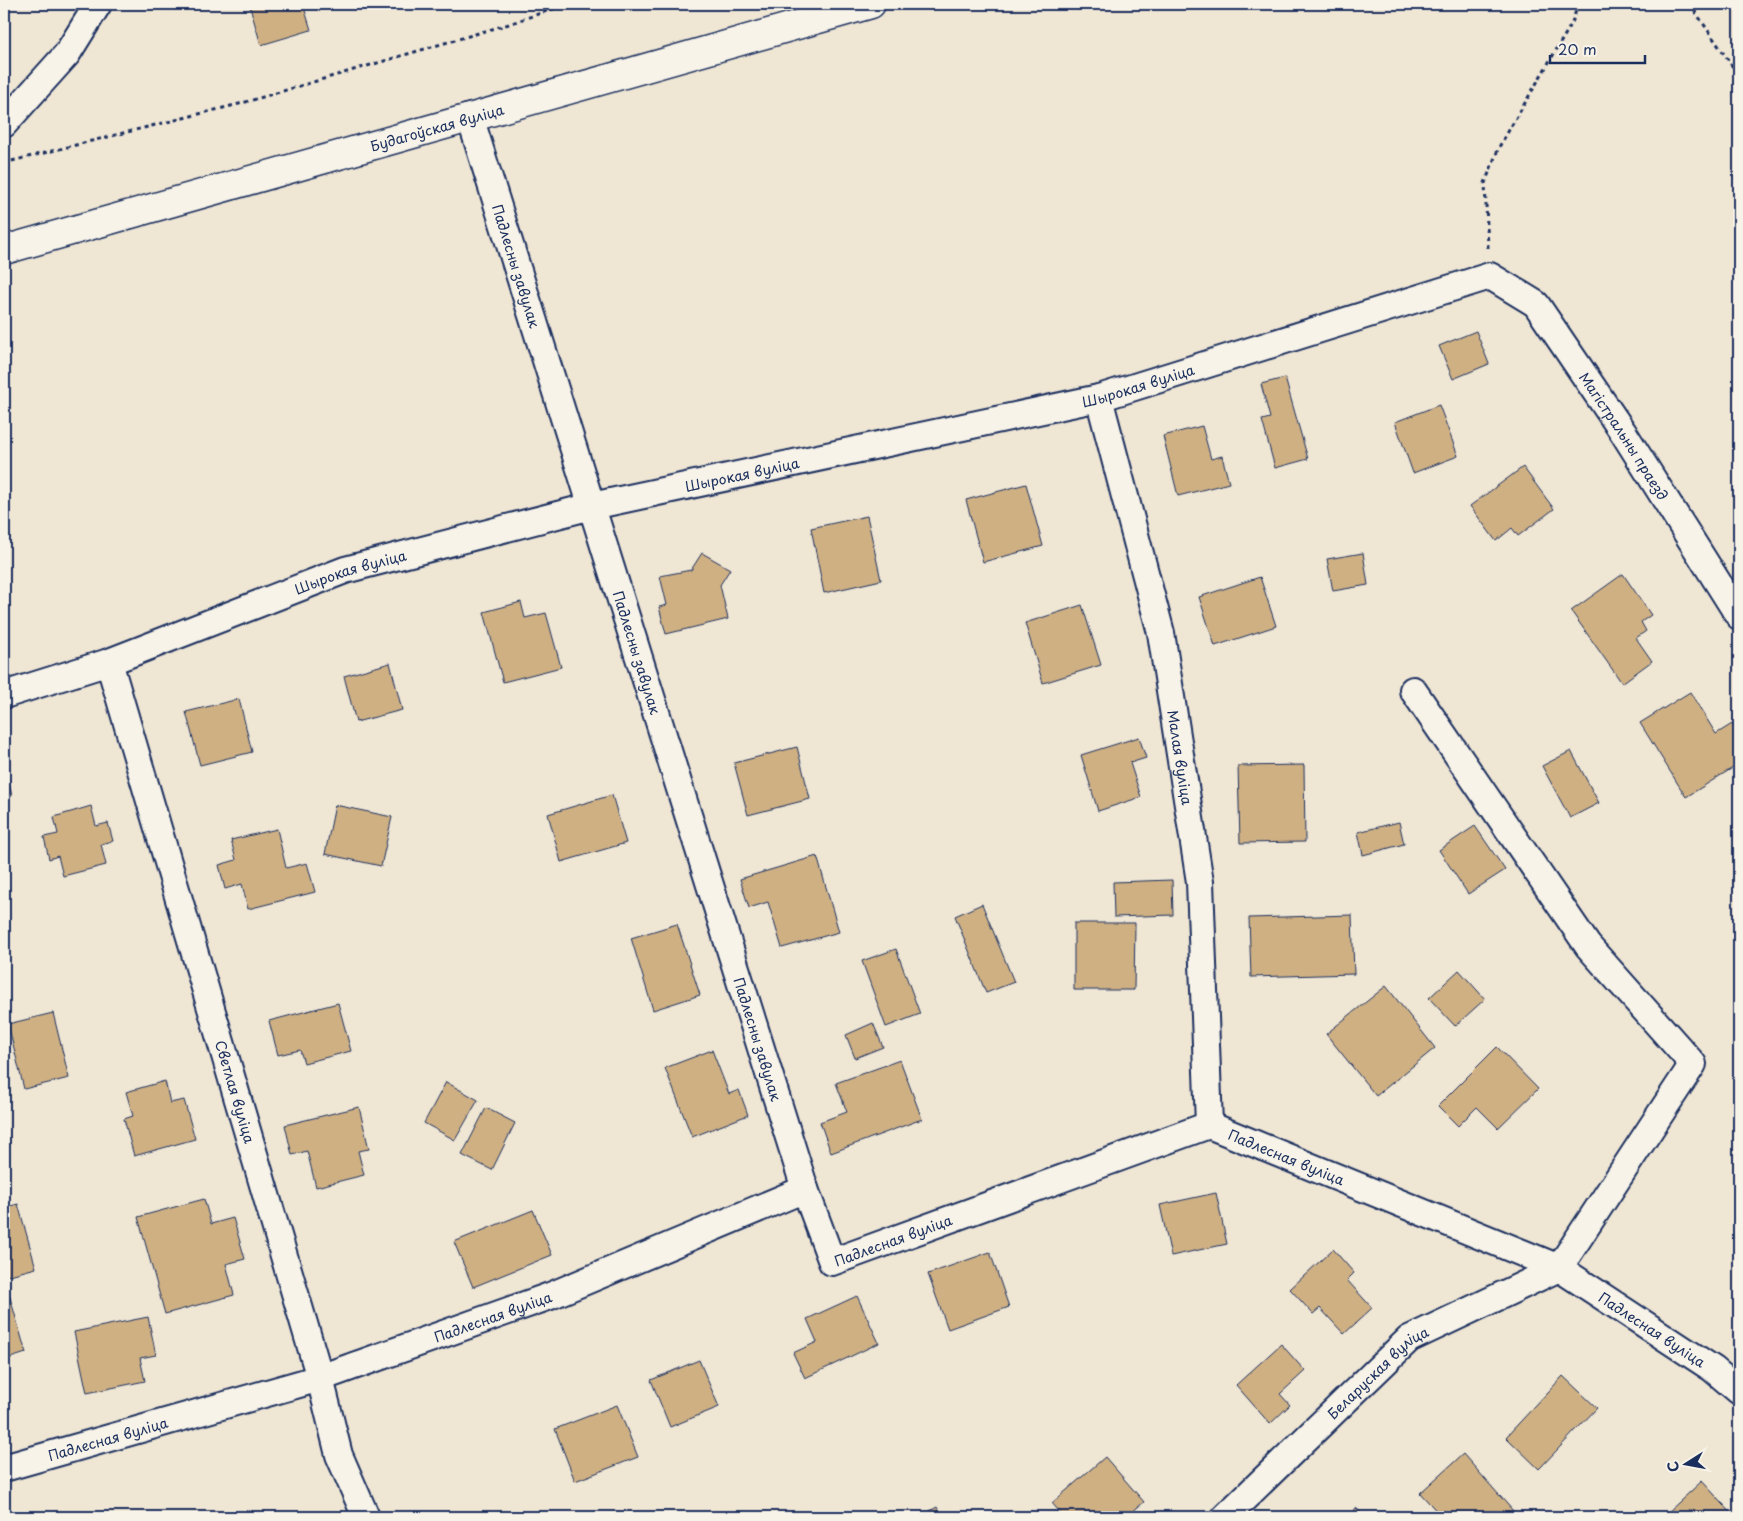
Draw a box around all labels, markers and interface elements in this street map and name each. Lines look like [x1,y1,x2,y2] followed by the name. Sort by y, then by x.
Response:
[1550,32,1646,64] scale bar
[1558,37,1597,60] text: 20 m
[368,98,507,156] street label: Будагоўская вуліца
[487,201,546,331] street label: Падлесны завулак
[1080,358,1197,412] street label: Шырокая вуліца
[1575,368,1674,504] street label: Магістральны праезд
[683,452,802,496] street label: Шырокая вуліца
[291,544,409,599] street label: Шырокая вуліца
[608,588,667,718] street label: Падлесны завулак
[1163,708,1198,807] street label: Малая вуліца
[729,975,788,1104] street label: Падлесны завулак
[211,1038,261,1146] street label: Светлая вуліца
[1225,1124,1348,1190] street label: Падлесная вуліца
[831,1209,955,1271] street label: Падлесная вуліца
[431,1286,555,1347] street label: Падлесная вуліца
[1595,1286,1710,1372] street label: Падлесная вуліца
[1322,1321,1432,1423] street label: Беларуская вуліца
[45,1411,171,1465] street label: Падлесная вуліца
[1660,1438,1710,1488] north arrow
[1661,1459,1684,1474] text: С

